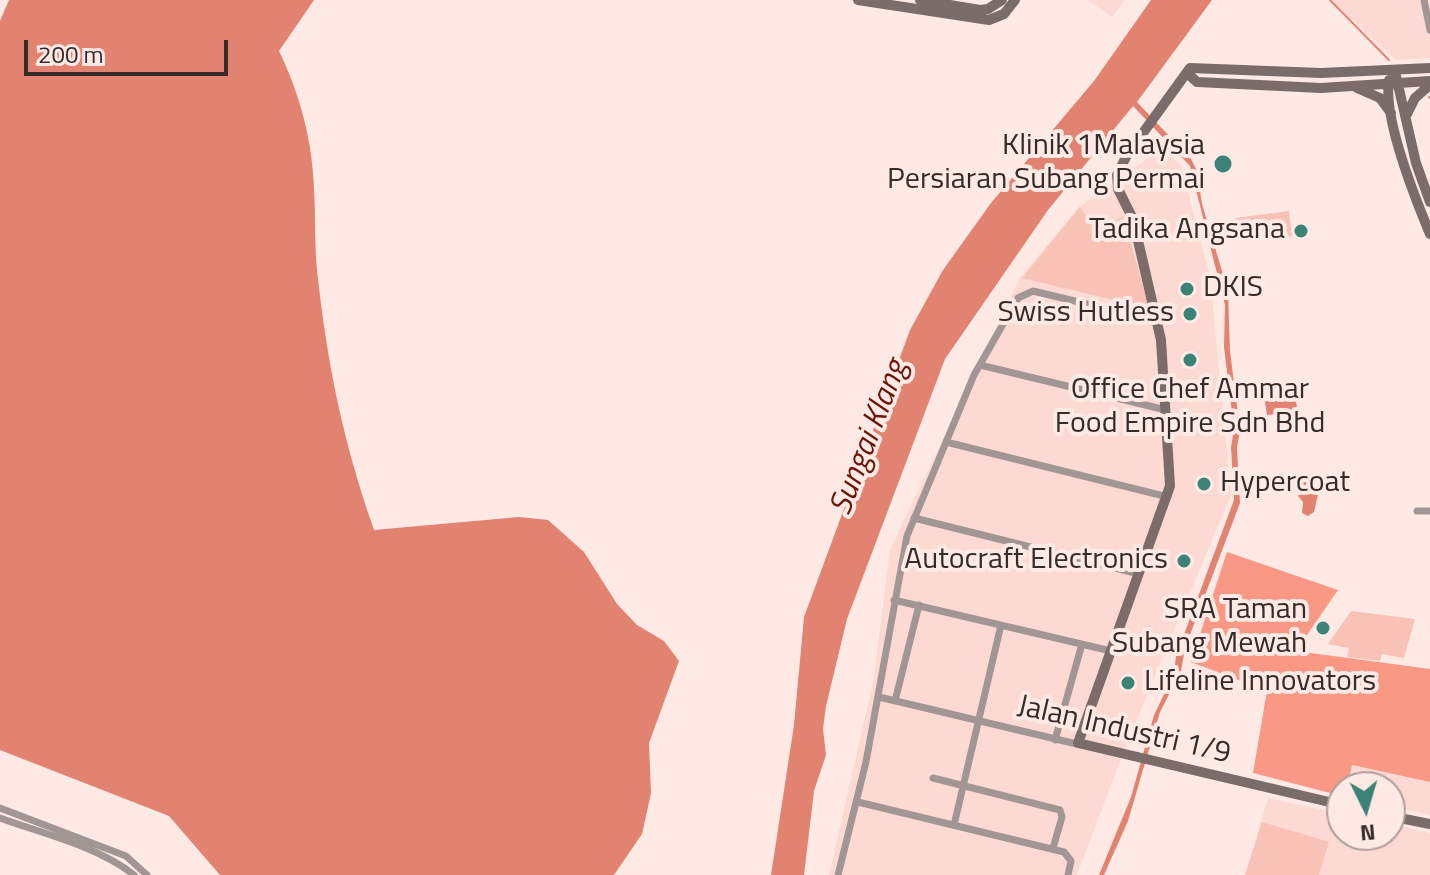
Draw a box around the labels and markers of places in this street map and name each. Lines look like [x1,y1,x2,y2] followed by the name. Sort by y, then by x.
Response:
[887,129,1205,200] place label: Klinik 1Malaysia Persiaran Subang Permai
[1212,153,1234,175] marker: Klinik 1Malaysia Persiaran Subang Permai
[1089,213,1285,249] place label: Tadika Angsana
[1292,222,1310,240] marker: Tadika Angsana
[1203,271,1263,307] place label: DKIS
[1178,280,1196,298] marker: DKIS
[997,296,1174,332] place label: Swiss Hutless
[1181,305,1199,323] marker: Swiss Hutless
[1181,351,1199,369] marker: Office Chef Ammar Food Empire Sdn Bhd
[1055,373,1325,444] place label: Office Chef Ammar Food Empire Sdn Bhd
[1220,466,1350,502] place label: Hypercoat
[1195,475,1213,493] marker: Hypercoat
[904,543,1168,579] place label: Autocraft Electronics
[1175,552,1193,570] marker: Autocraft Electronics
[1112,593,1307,664] place label: SRA Taman Subang Mewah
[1314,619,1332,637] marker: SRA Taman Subang Mewah
[1144,665,1376,701] place label: Lifeline Innovators
[1119,674,1137,692] marker: Lifeline Innovators

